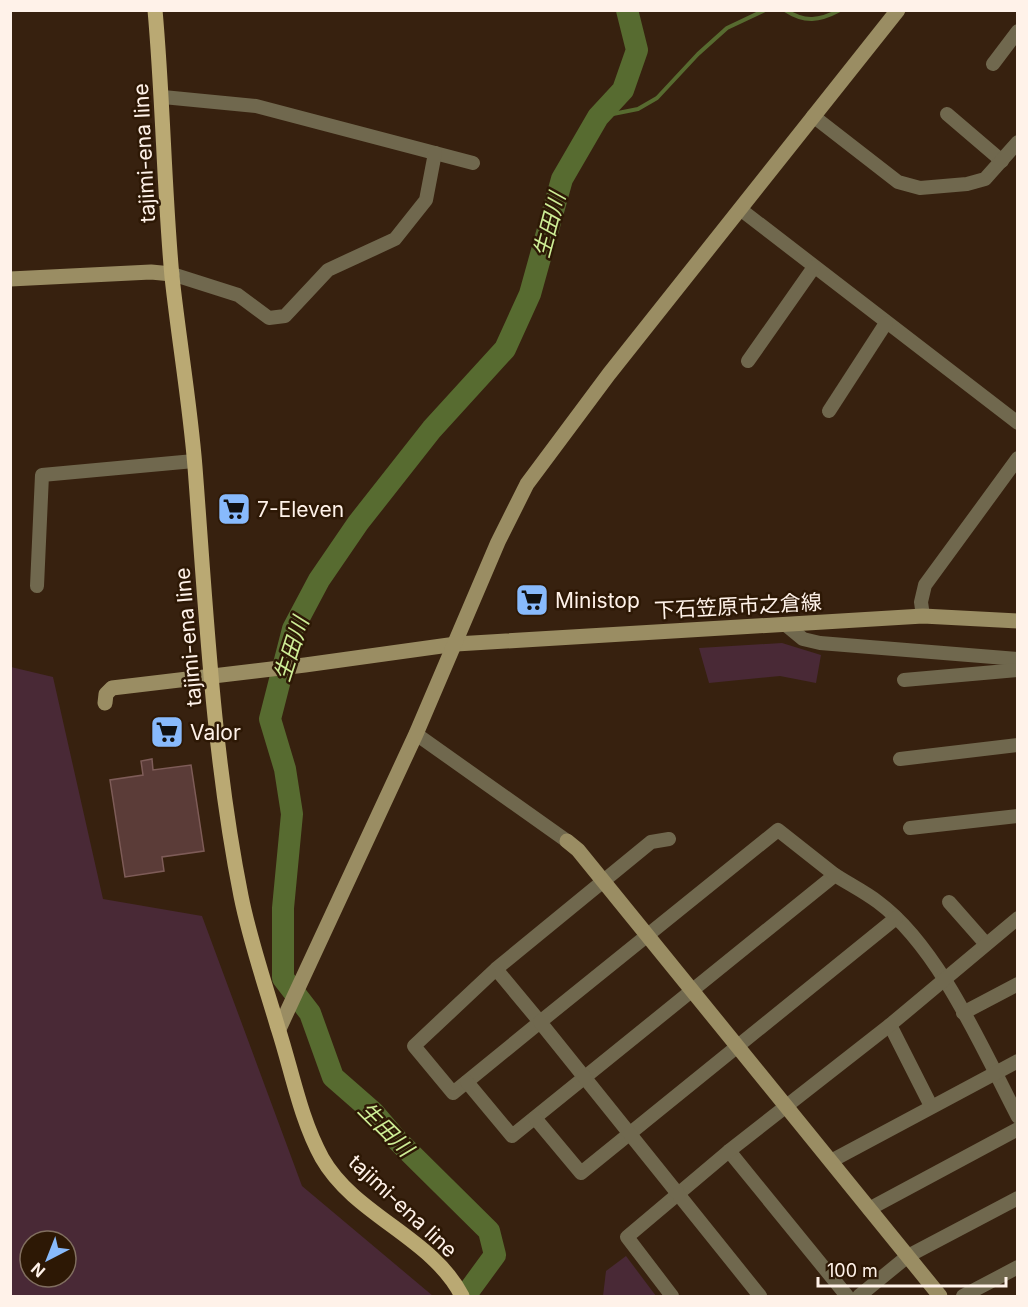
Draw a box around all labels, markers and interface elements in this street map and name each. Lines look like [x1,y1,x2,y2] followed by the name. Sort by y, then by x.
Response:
[128,83,160,223] street label: tajimi-ena line
[528,188,571,260] water label: 生田川
[216,491,252,527] supermarket icon: 7-Eleven
[257,497,344,522] place label: 7-Eleven
[169,567,207,707] street label: tajimi-ena line
[514,582,550,618] supermarket icon: Ministop
[555,588,640,613] place label: Ministop
[653,589,823,623] street label: 下石笠原市之倉線
[268,612,314,684] water label: 生田川
[149,714,185,750] supermarket icon: Valor
[190,720,241,745] place label: Valor
[353,1096,420,1163] water label: 生田川
[344,1149,462,1263] street label: tajimi-ena line
[18,1229,78,1289] north arrow
[818,1250,1006,1288] scale bar
[27,1259,49,1282] text: N
[827,1260,878,1281] text: 100 m

